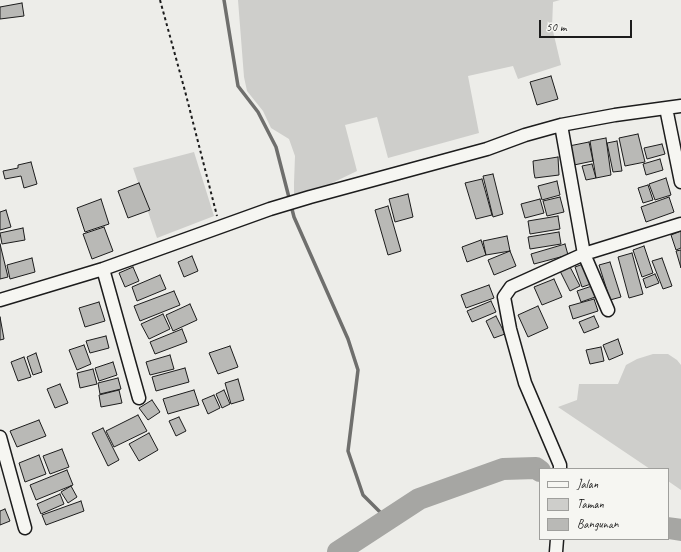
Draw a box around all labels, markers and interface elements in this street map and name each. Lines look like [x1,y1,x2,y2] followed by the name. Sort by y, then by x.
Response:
[541,12,634,38] scale bar
[546,19,566,35] text: 50 m
[539,468,669,540] legend
[577,476,598,492] text: Jalan
[577,496,604,512] text: Taman
[577,516,618,532] text: Bangunan

